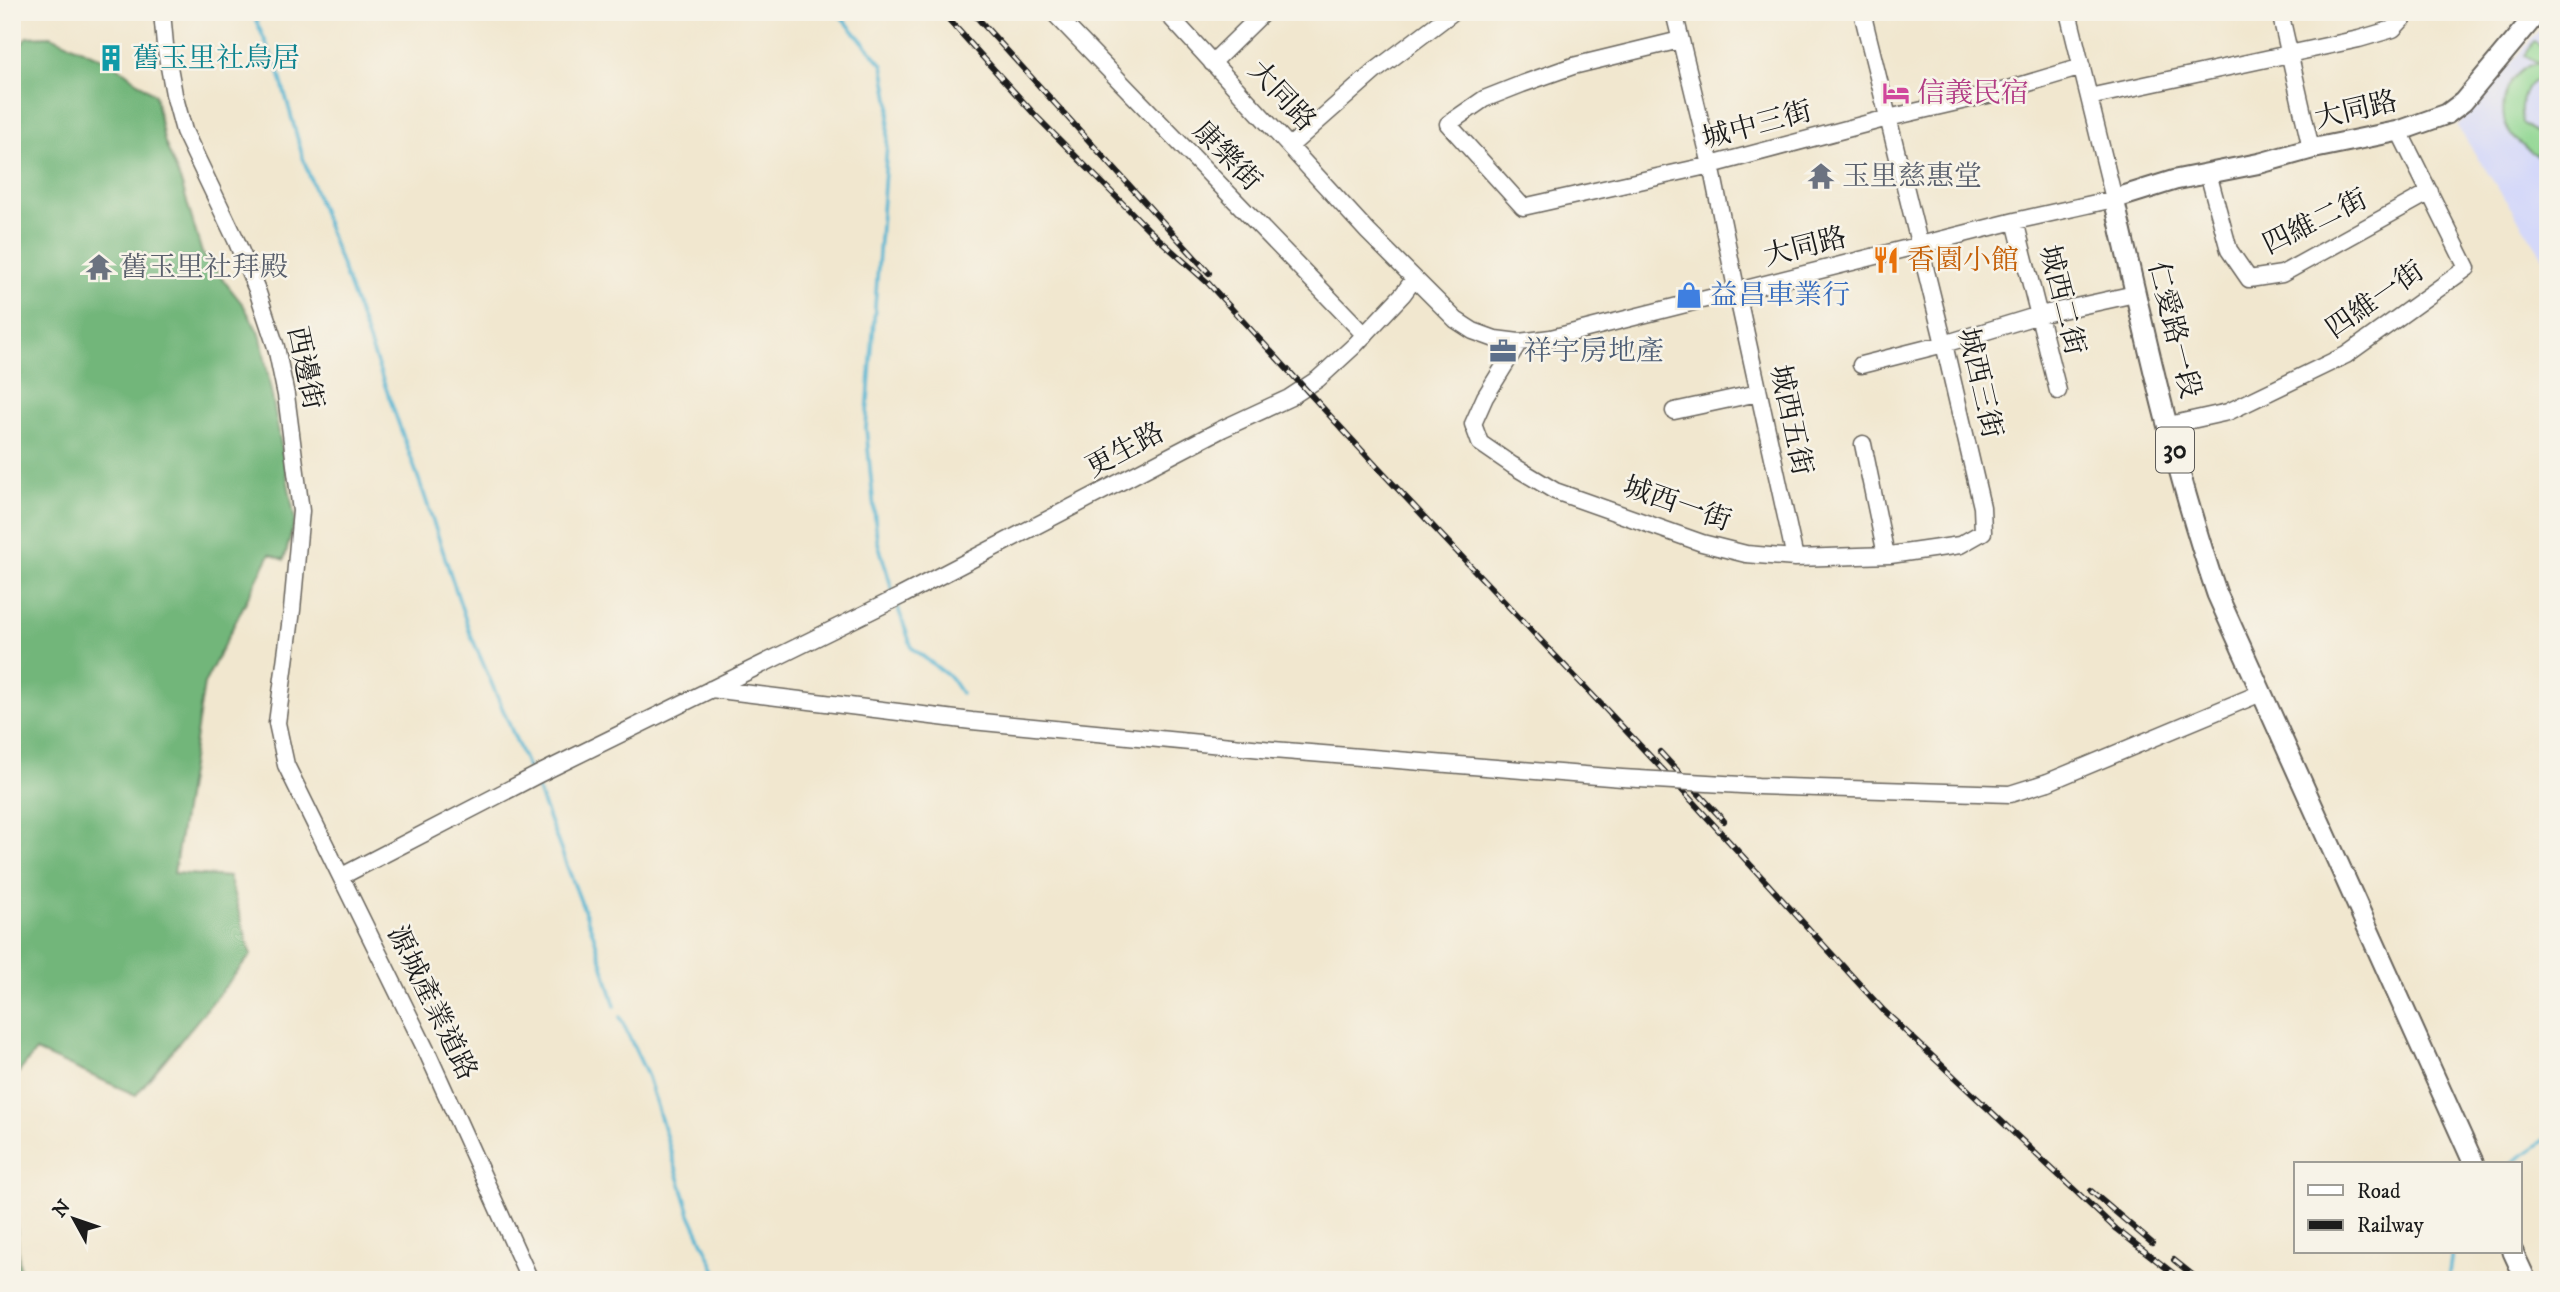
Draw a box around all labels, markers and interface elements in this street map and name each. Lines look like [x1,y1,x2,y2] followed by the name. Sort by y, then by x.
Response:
[132,41,300,76] place label: 舊玉里社鳥居
[96,43,126,73] building icon: 舊玉里社鳥居
[1241,53,1323,139] street label: 大同路
[1917,76,2029,111] place label: 信義民宿
[1881,78,1911,108] hotel icon: 信義民宿
[2311,83,2401,137] street label: 大同路
[1698,94,1816,156] street label: 城中三街
[1185,114,1269,198] street label: 康樂街
[1842,159,1982,194] place label: 玉里慈惠堂
[1806,161,1836,191] temple icon: 玉里慈惠堂
[2257,182,2373,262] street label: 四維二街
[1760,220,1850,274] street label: 大同路
[2031,241,2093,359] street label: 城西二街
[1907,243,2019,278] place label: 香園小館
[1871,245,1901,275] restaurant icon: 香園小館
[120,250,288,285] place label: 舊玉里社拜殿
[84,252,114,282] temple icon: 舊玉里社拜殿
[2319,254,2431,346] street label: 四維一街
[2140,258,2208,402] street label: 仁愛路一段
[1710,278,1850,313] place label: 益昌車業行
[1674,280,1704,310] shop icon: 益昌車業行
[279,323,331,413] street label: 西邊街
[1950,324,2010,442] street label: 城西三街
[1524,334,1664,369] place label: 祥宇房地產
[1488,336,1518,366] office icon: 祥宇房地產
[1762,362,1820,478] street label: 城西五街
[1080,415,1170,485] street label: 更生路
[2156,428,2194,472] road number: 30
[1618,469,1736,539] street label: 城西一街
[379,920,485,1086] street label: 源城產業道路
[2294,1162,2522,1254] legend
[2357,1179,2401,1205] text: Road
[38,1184,108,1254] north arrow
[48,1195,76,1222] text: N
[2357,1213,2425,1239] text: Railway

